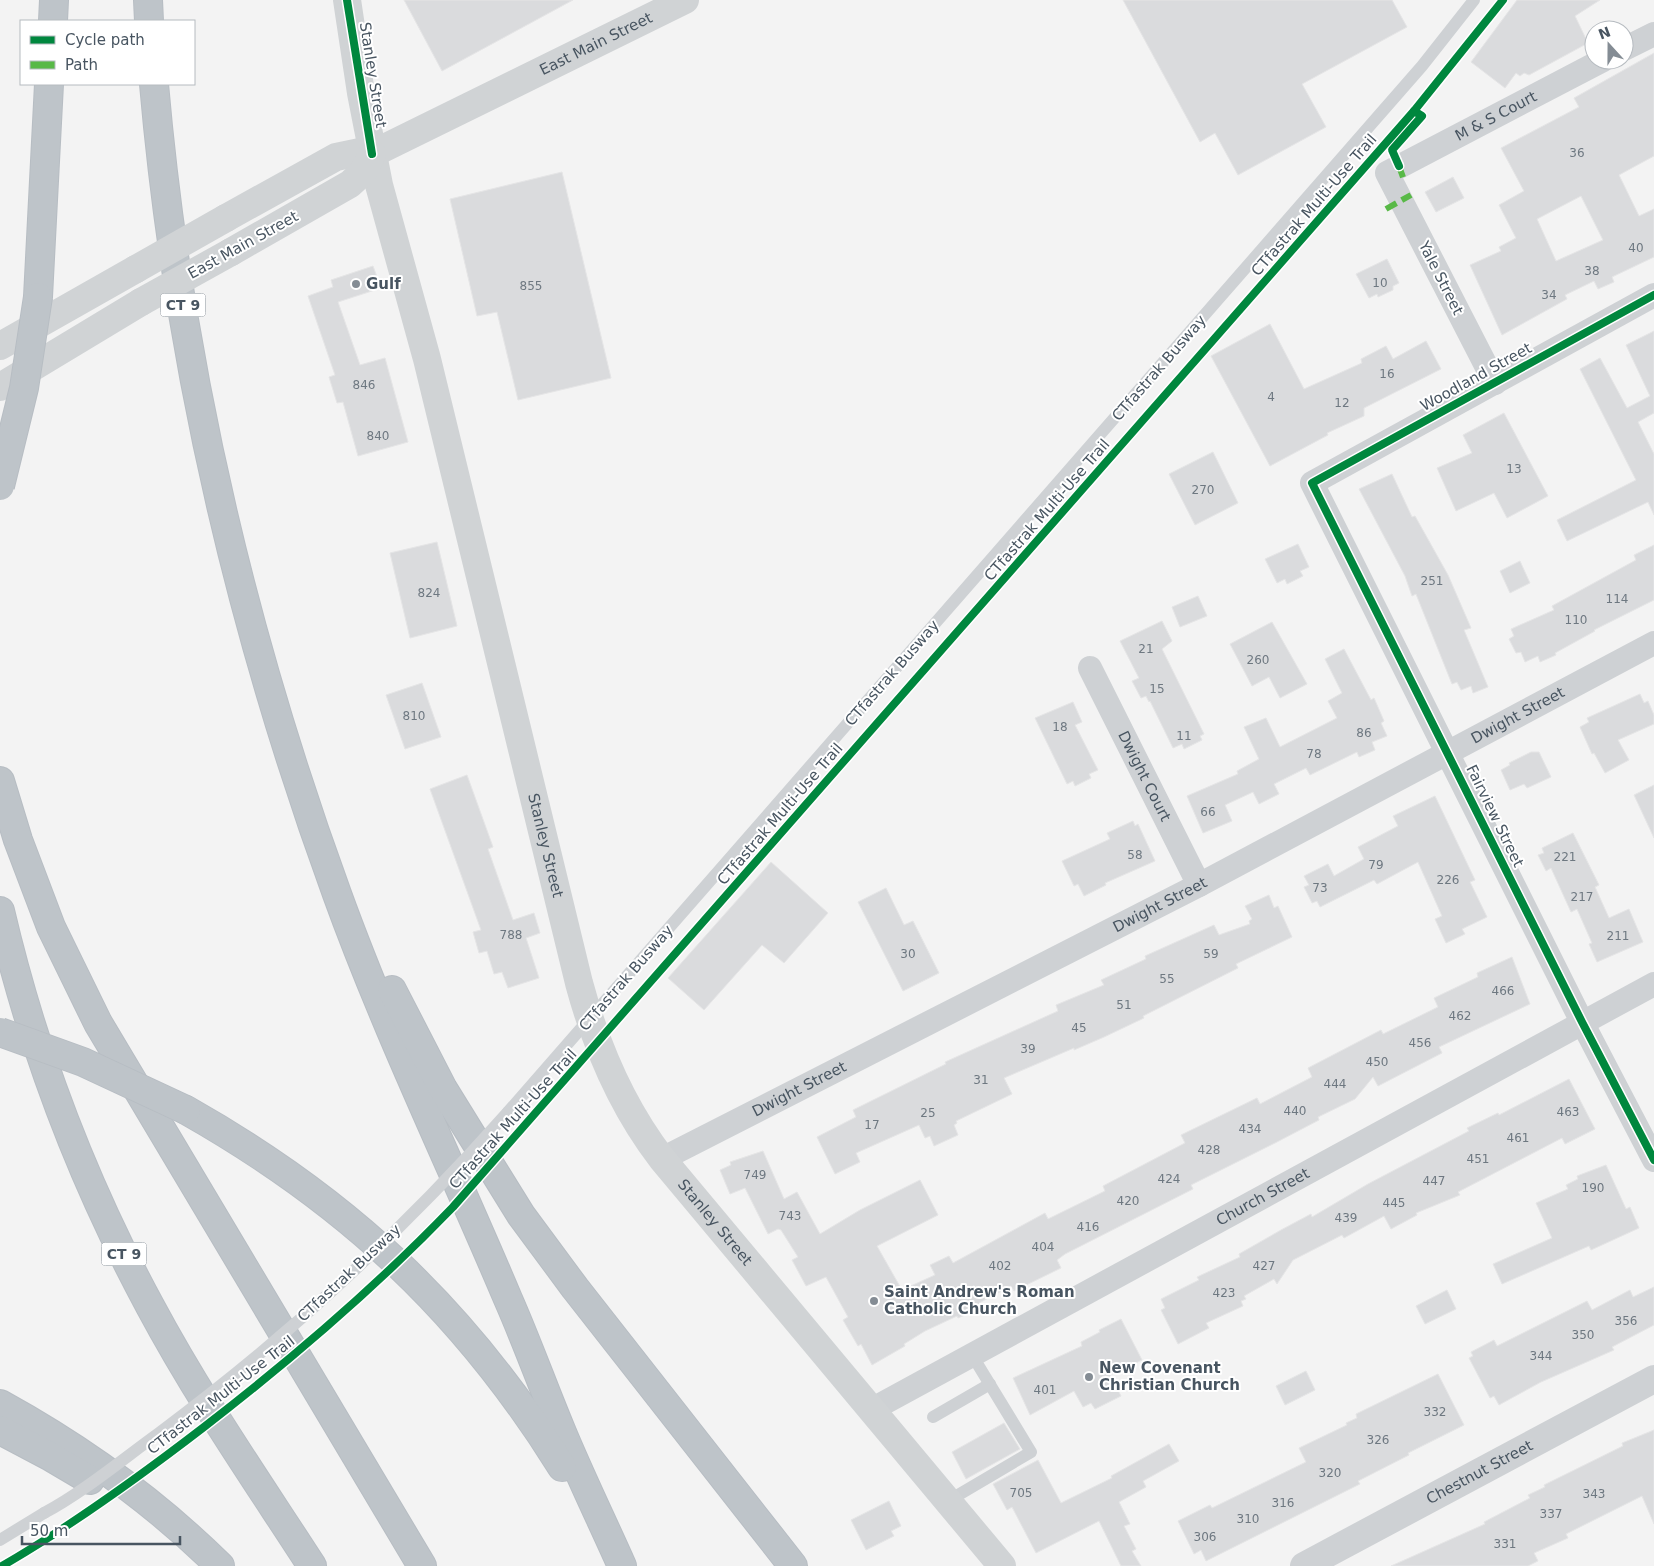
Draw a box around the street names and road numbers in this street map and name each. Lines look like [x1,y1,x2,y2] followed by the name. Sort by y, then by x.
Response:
[537,8,655,79] street label: East Main Street
[356,21,390,129] street label: Stanley Street
[1452,87,1540,145] street label: M & S Court
[1247,130,1381,280] street label: CTfastrak Multi-Use Trail
[185,207,301,283] street label: East Main Street
[1414,237,1467,318] street label: Yale Street
[160,294,206,316] road number: CT 9
[1108,311,1210,425] street label: CTfastrak Busway
[1417,339,1535,415] street label: Woodland Street
[980,435,1114,585] street label: CTfastrak Multi-Use Trail
[841,616,943,730] street label: CTfastrak Busway
[1468,683,1568,748] street label: Dwight Street
[1114,728,1175,824] street label: Dwight Court
[713,739,847,889] street label: CTfastrak Multi-Use Trail
[1462,762,1528,870] street label: Fairview Street
[524,791,567,900] street label: Stanley Street
[1110,873,1210,936] street label: Dwight Street
[575,921,677,1035] street label: CTfastrak Busway
[445,1045,581,1193] street label: CTfastrak Multi-Use Trail
[749,1057,849,1121] street label: Dwight Street
[1213,1164,1313,1229] street label: Church Street
[674,1176,756,1269] street label: Stanley Street
[294,1220,404,1325] street label: CTfastrak Busway
[102,1242,146,1266] road number: CT 9
[144,1332,298,1458] street label: CTfastrak Multi-Use Trail
[1423,1436,1536,1508] street label: Chestnut Street

